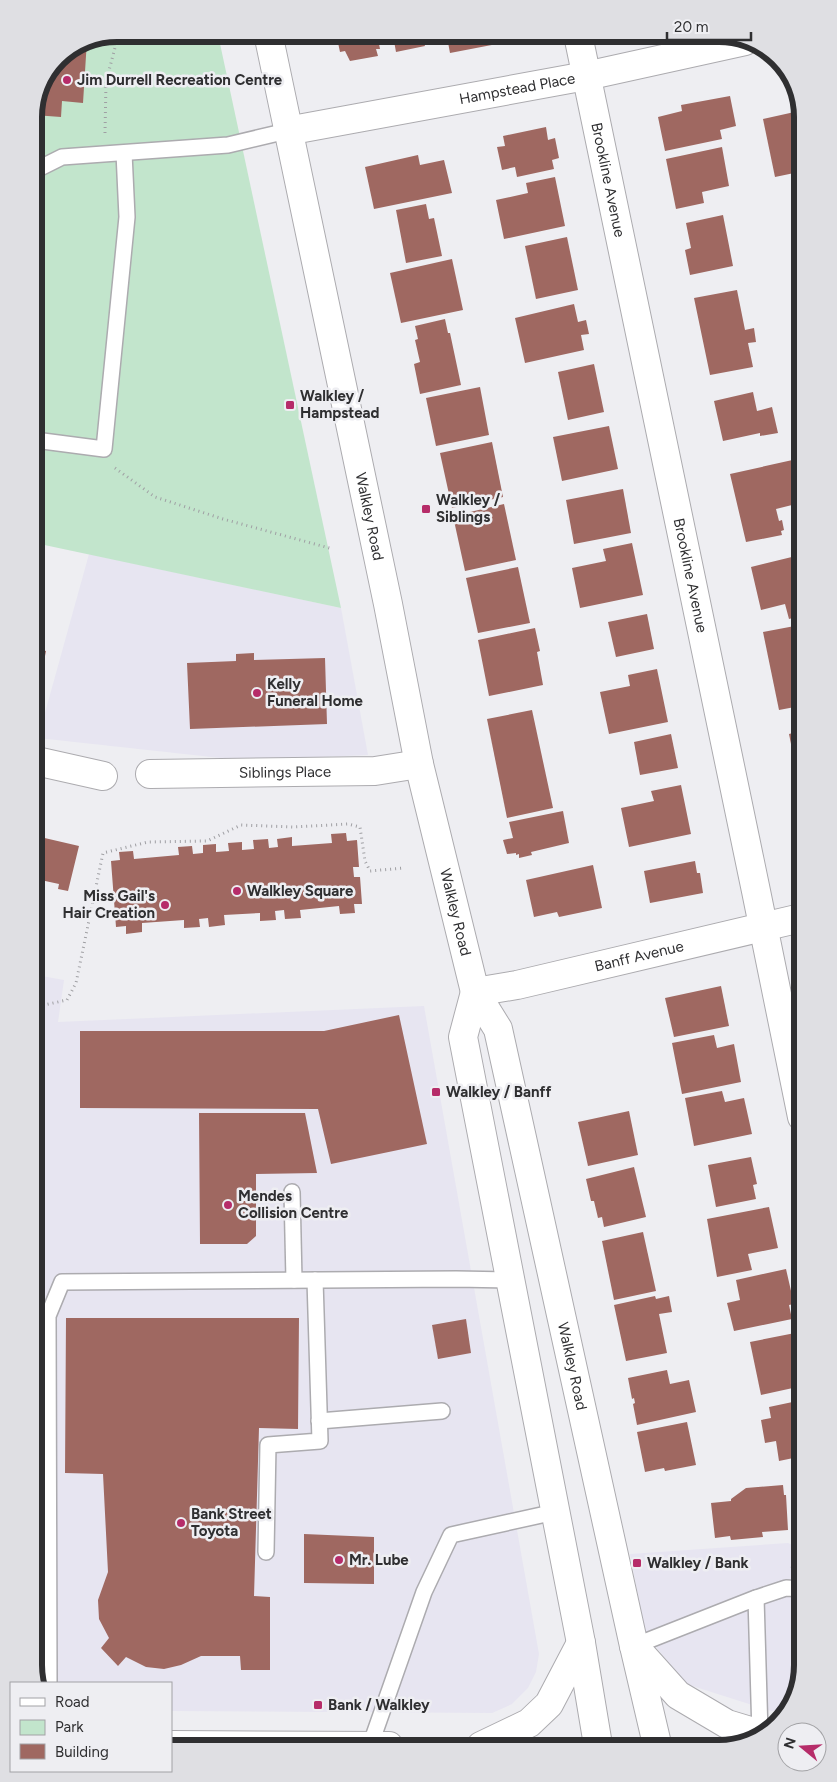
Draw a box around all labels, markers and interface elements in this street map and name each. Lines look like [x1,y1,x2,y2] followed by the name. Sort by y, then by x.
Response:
[667,10,751,42] scale bar
[674,18,708,36] text: 20 m
[458,69,577,108] street label: Hampstead Place
[77,71,283,89] place label: Jim Durrell Recreation Centre
[61,74,73,86] marker: Jim Durrell Recreation Centre
[587,121,629,239] street label: Brookline Avenue
[300,387,380,422] place label: Walkley / Hampstead
[284,399,296,411] marker: Walkley / Hampstead
[352,471,388,562] street label: Walkley Road
[436,491,501,526] place label: Walkley / Siblings
[420,503,432,515] marker: Walkley / Siblings
[670,516,711,634] street label: Brookline Avenue
[267,675,363,710] place label: Kelly Funeral Home
[251,687,263,699] marker: Kelly Funeral Home
[239,763,331,782] street label: Siblings Place
[436,867,475,958] street label: Walkley Road
[247,882,354,900] place label: Walkley Square
[231,885,243,897] marker: Walkley Square
[63,887,155,922] place label: Miss Gail's Hair Creation
[159,899,171,911] marker: Miss Gail's Hair Creation
[593,937,685,975] street label: Banff Avenue
[446,1083,551,1101] place label: Walkley / Banff
[430,1086,442,1098] marker: Walkley / Banff
[238,1187,349,1222] place label: Mendes Collision Centre
[222,1199,234,1211] marker: Mendes Collision Centre
[554,1321,591,1412] street label: Walkley Road
[191,1505,272,1540] place label: Bank Street Toyota
[175,1517,187,1529] marker: Bank Street Toyota
[349,1551,409,1569] place label: Mr. Lube
[333,1554,345,1566] marker: Mr. Lube
[647,1554,749,1572] place label: Walkley / Bank
[631,1557,643,1569] marker: Walkley / Bank
[10,1682,172,1772] legend
[55,1693,90,1711] text: Road
[328,1696,430,1714] place label: Bank / Walkley
[312,1699,324,1711] marker: Bank / Walkley
[55,1718,84,1736] text: Park
[777,1722,827,1772] north arrow
[780,1735,800,1751] text: N
[55,1743,109,1761] text: Building

